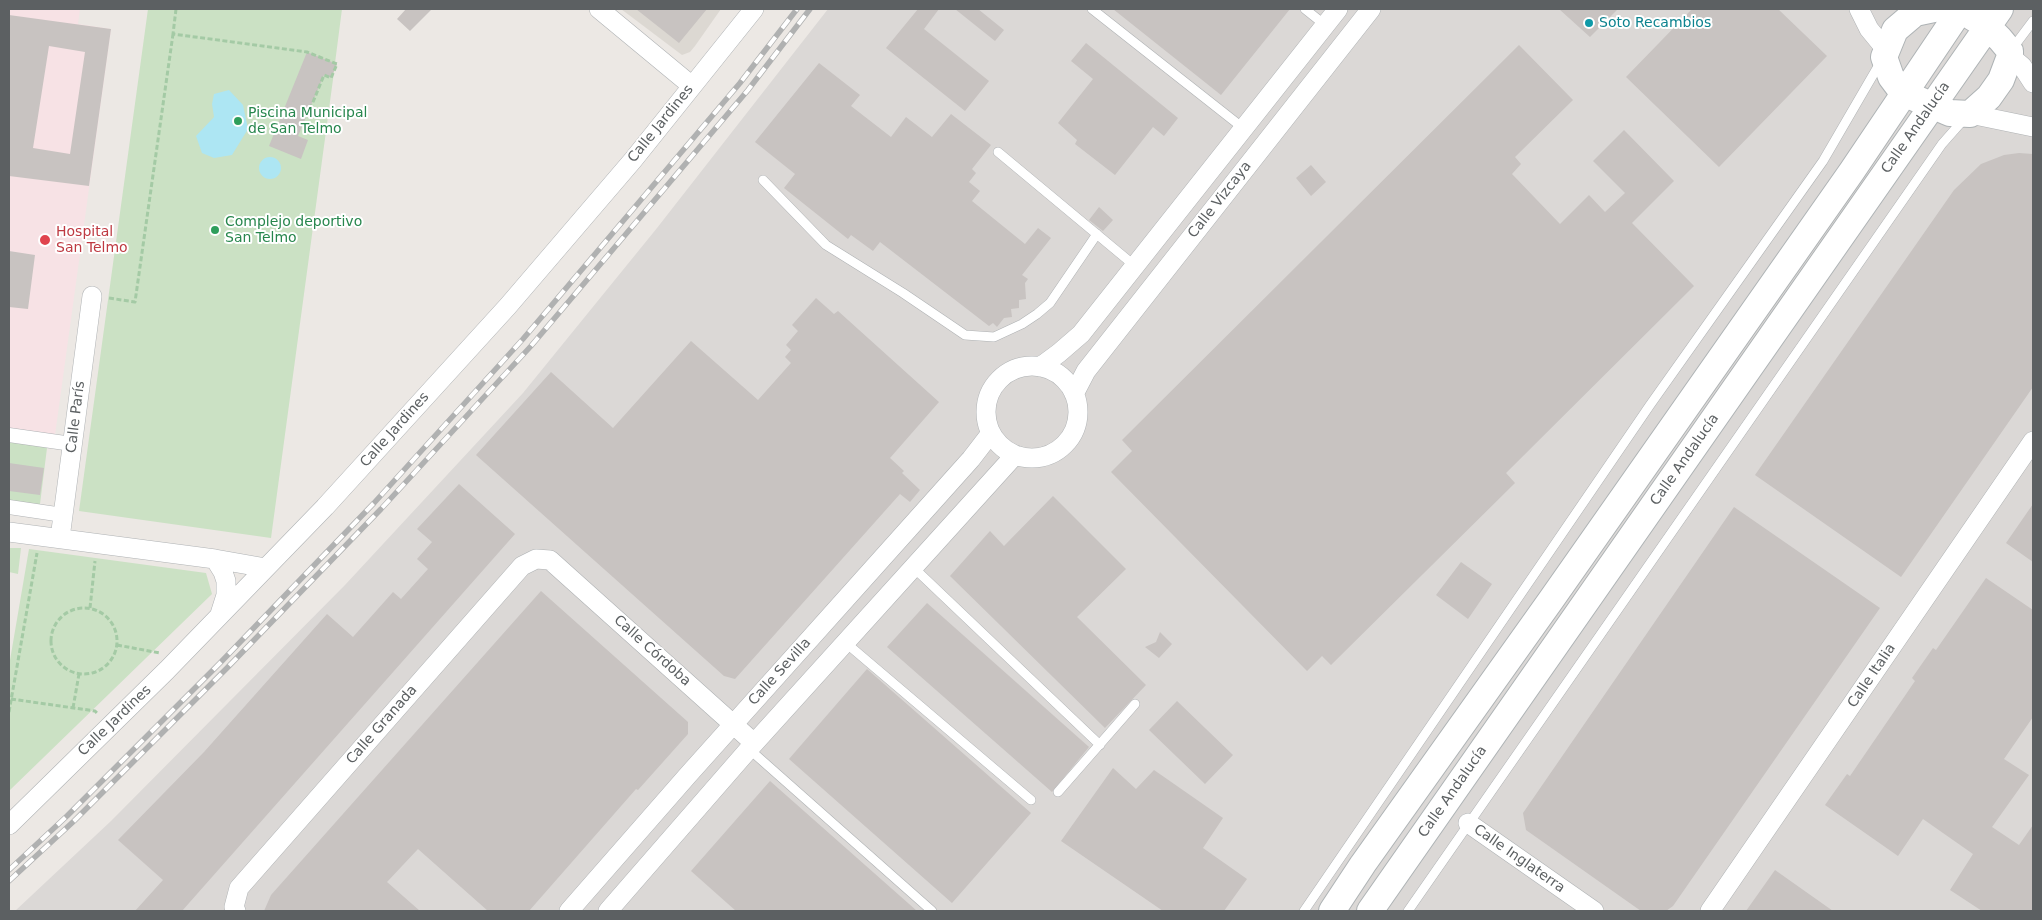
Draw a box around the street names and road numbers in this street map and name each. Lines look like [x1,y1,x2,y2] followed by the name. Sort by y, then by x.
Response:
[1878,79,1954,177] street label: Calle Andalucía
[625,82,697,166] street label: Calle Jardines
[1185,158,1255,242] street label: Calle Vizcaya
[63,380,89,454] street label: Calle París
[357,389,433,471] street label: Calle Jardines
[1647,411,1723,509] street label: Calle Andalucía
[610,612,694,690] street label: Calle Córdoba
[745,635,815,709] street label: Calle Sevilla
[1844,641,1900,711] street label: Calle Italia
[75,682,155,760] street label: Calle Jardines
[343,682,421,768] street label: Calle Granada
[1415,743,1491,841] street label: Calle Andalucía
[1470,821,1568,897] street label: Calle Inglaterra

